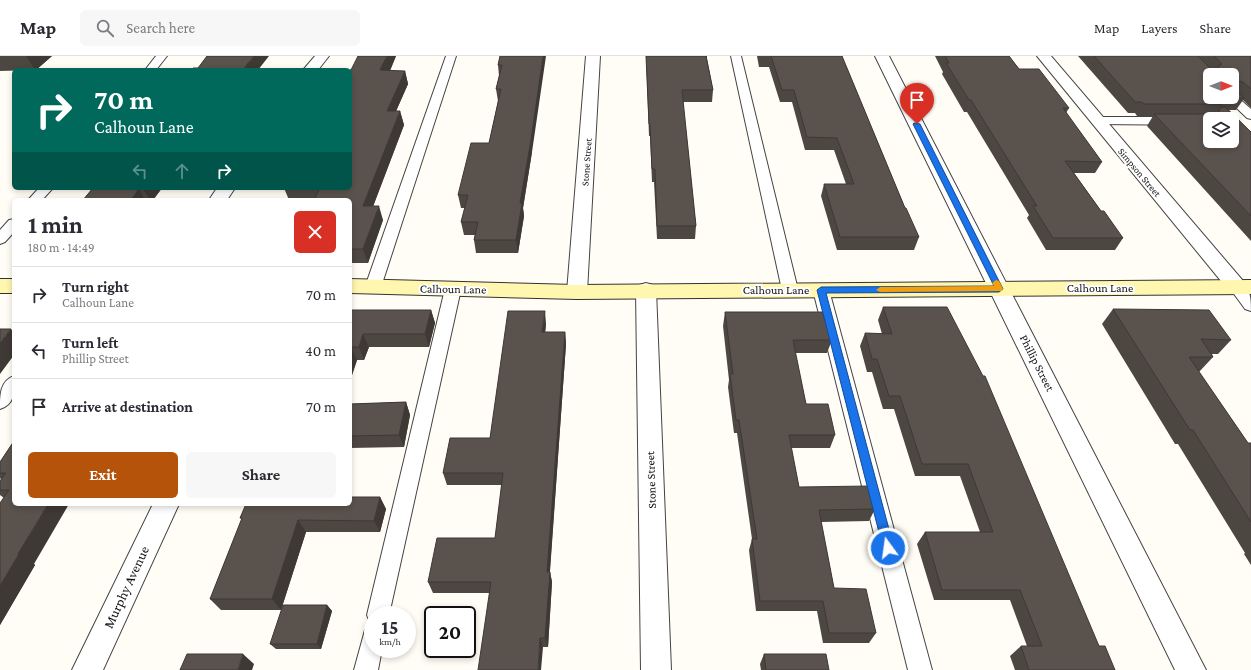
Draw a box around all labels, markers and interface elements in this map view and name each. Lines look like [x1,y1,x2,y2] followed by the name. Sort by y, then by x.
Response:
[80,10,360,46] search box
[20,17,56,38] text: Map
[94,17,116,39] icon: search
[126,20,195,36] text: Search here
[1094,20,1119,36] text: Map
[1141,20,1178,36] text: Layers
[1200,20,1231,36] text: Share
[1203,68,1239,104] north arrow
[1203,68,1239,148] map controls
[900,83,934,124] pin
[28,84,80,136] icon: right
[94,84,153,115] text: 70 m
[906,89,928,111] icon: arrive
[1203,112,1239,148] button: layers
[94,117,194,137] text: Calhoun Lane
[579,137,594,186] street label: Stone Street
[1116,146,1164,199] street label: Simpson Street
[129,160,151,182] icon: left
[171,160,193,182] icon: ahead
[213,160,235,182] icon: right
[28,211,83,238] text: 1 min
[294,211,336,253] button: close
[28,240,95,255] text: 180 m · 14:49
[62,279,129,295] text: Turn right
[420,281,486,297] street label: Calhoun Lane
[1067,281,1133,295] street label: Calhoun Lane
[743,283,809,297] street label: Calhoun Lane
[28,284,50,306] icon: right
[306,287,336,303] text: 70 m
[62,295,134,310] text: Calhoun Lane
[1017,332,1058,395] street label: Phillip Street
[62,335,118,351] text: Turn left
[28,340,50,362] icon: left
[305,343,336,359] text: 40 m
[62,351,129,366] text: Phillip Street
[28,396,50,418] icon: arrive
[62,399,193,415] text: Arrive at destination
[306,399,336,415] text: 70 m
[643,450,659,509] street label: Stone Street
[28,452,178,498] button: Exit
[186,452,336,498] button: Share
[867,527,909,569] position arrow
[100,543,152,631] street label: Murphy Avenue
[424,606,476,658] speed limit sign: 20
[381,616,399,638] text: 15
[379,636,401,647] text: km/h

